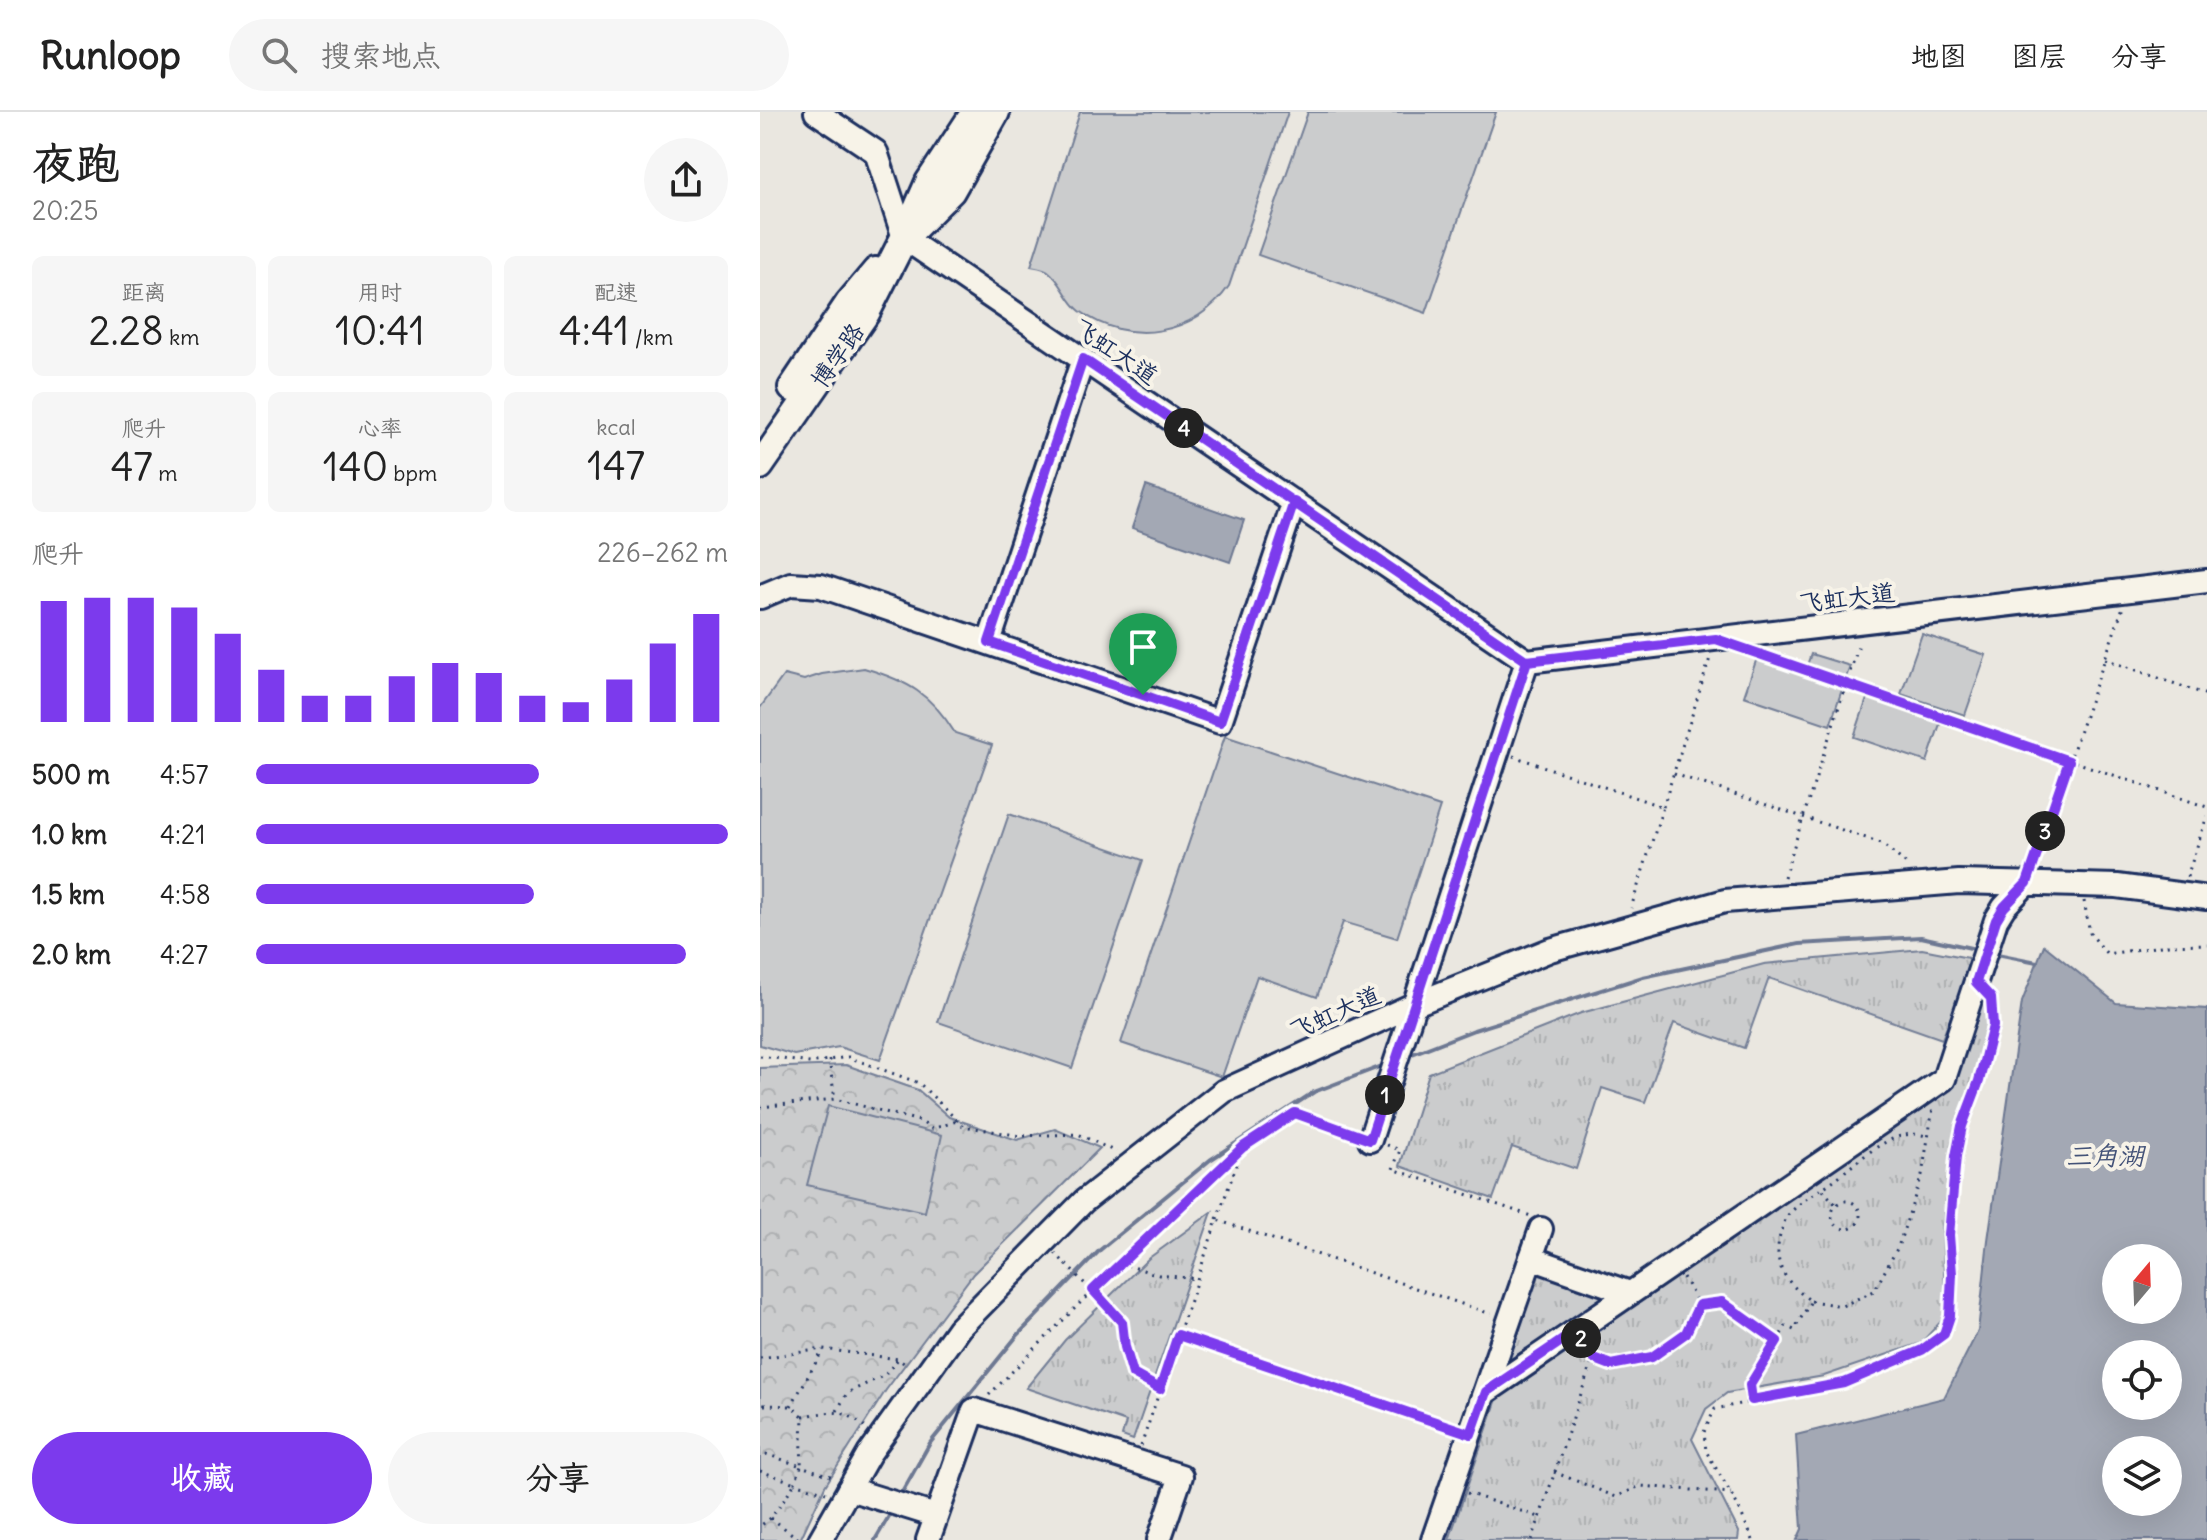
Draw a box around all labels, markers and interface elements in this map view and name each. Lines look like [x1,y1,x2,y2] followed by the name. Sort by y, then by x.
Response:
[229,19,789,91] search box
[40,32,181,79] text: Runloop
[257,33,301,77] icon: search
[321,36,441,74] text: 搜索地点
[1911,38,1967,74] text: 地图
[2011,38,2067,74] text: 图层
[2111,38,2167,74] text: 分享
[32,136,120,191] text: 夜跑
[644,138,728,222] button: share
[32,194,98,227] text: 20:25
[122,278,166,306] text: 距离
[358,278,402,306] text: 用时
[594,278,638,306] text: 配速
[89,306,164,356] text: 2.28
[335,306,425,356] text: 10:41
[559,306,630,356] text: 4:41
[1068,312,1164,390] street label: 飞虹大道
[804,317,870,393] street label: 博学路
[164,323,199,351] text: km
[630,323,673,351] text: /km
[1164,408,1204,448] pin: 4
[596,413,636,441] text: kcal
[122,414,166,442] text: 爬升
[358,414,402,442] text: 心率
[1178,414,1190,442] text: 4
[587,441,645,491] text: 147
[111,442,153,492] text: 47
[323,442,388,492] text: 140
[153,459,177,487] text: m
[388,459,437,487] text: bpm
[597,536,728,569] text: 226–262 m
[32,537,84,570] text: 爬升
[1798,576,1896,618] street label: 飞虹大道
[1109,613,1177,695] pin
[1121,625,1165,669] icon: arrive
[32,758,110,791] text: 500 m
[160,758,209,791] text: 4:57
[2025,811,2065,851] pin: 3
[2039,817,2051,845] text: 3
[32,818,107,851] text: 1.0 km
[160,818,205,851] text: 4:21
[32,878,105,911] text: 1.5 km
[160,878,211,911] text: 4:58
[32,938,111,971] text: 2.0 km
[160,938,208,971] text: 4:27
[1285,979,1385,1045] street label: 飞虹大道
[1365,1075,1405,1115] pin: 1
[1381,1081,1389,1109] text: 1
[2066,1139,2147,1172] water label: 三角湖
[2102,1244,2182,1324] north arrow
[2102,1244,2182,1516] map controls
[1561,1318,1601,1358] pin: 2
[1575,1324,1587,1352] text: 2
[2102,1340,2182,1420] button: locate
[32,1432,372,1524] button: 收藏
[388,1432,728,1524] button: 分享
[2102,1436,2182,1516] button: layers

